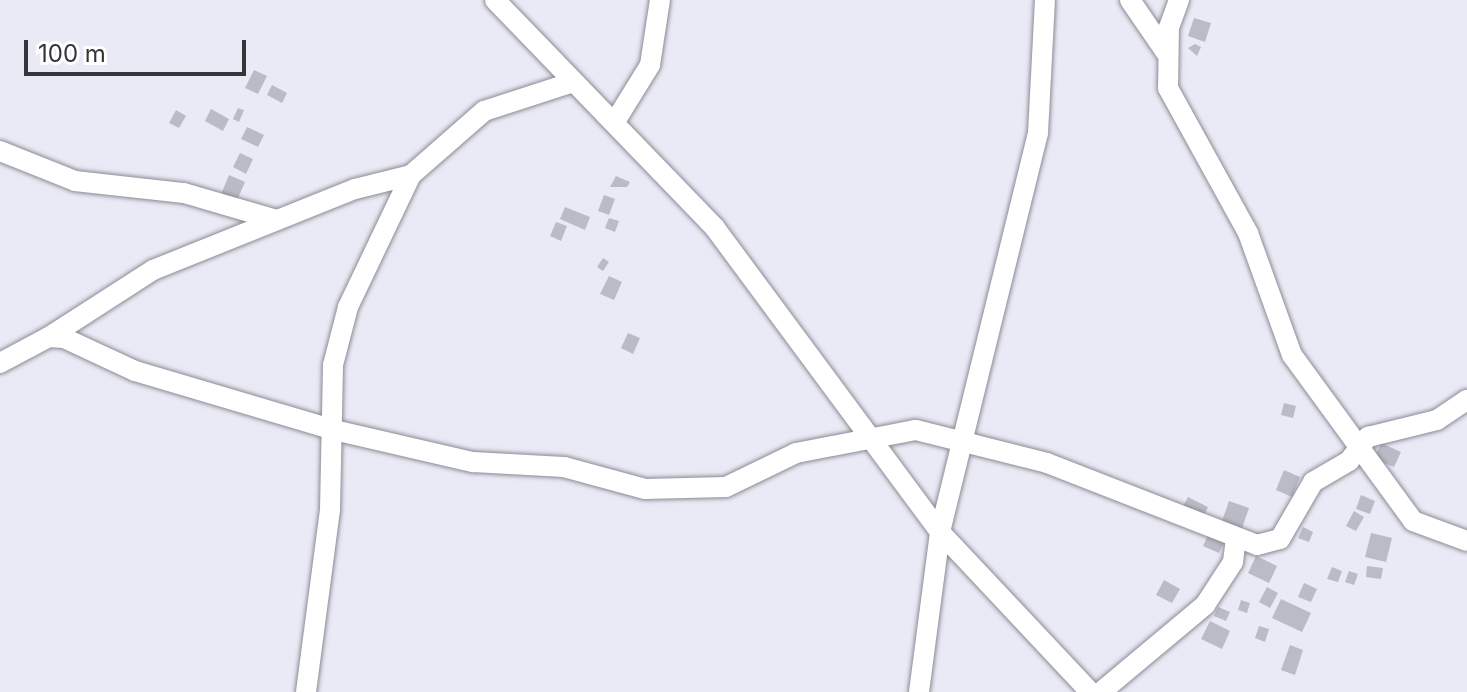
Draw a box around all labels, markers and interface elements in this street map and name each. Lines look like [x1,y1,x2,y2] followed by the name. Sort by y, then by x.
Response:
[28,24,250,74] scale bar
[38,39,106,68] text: 100 m

